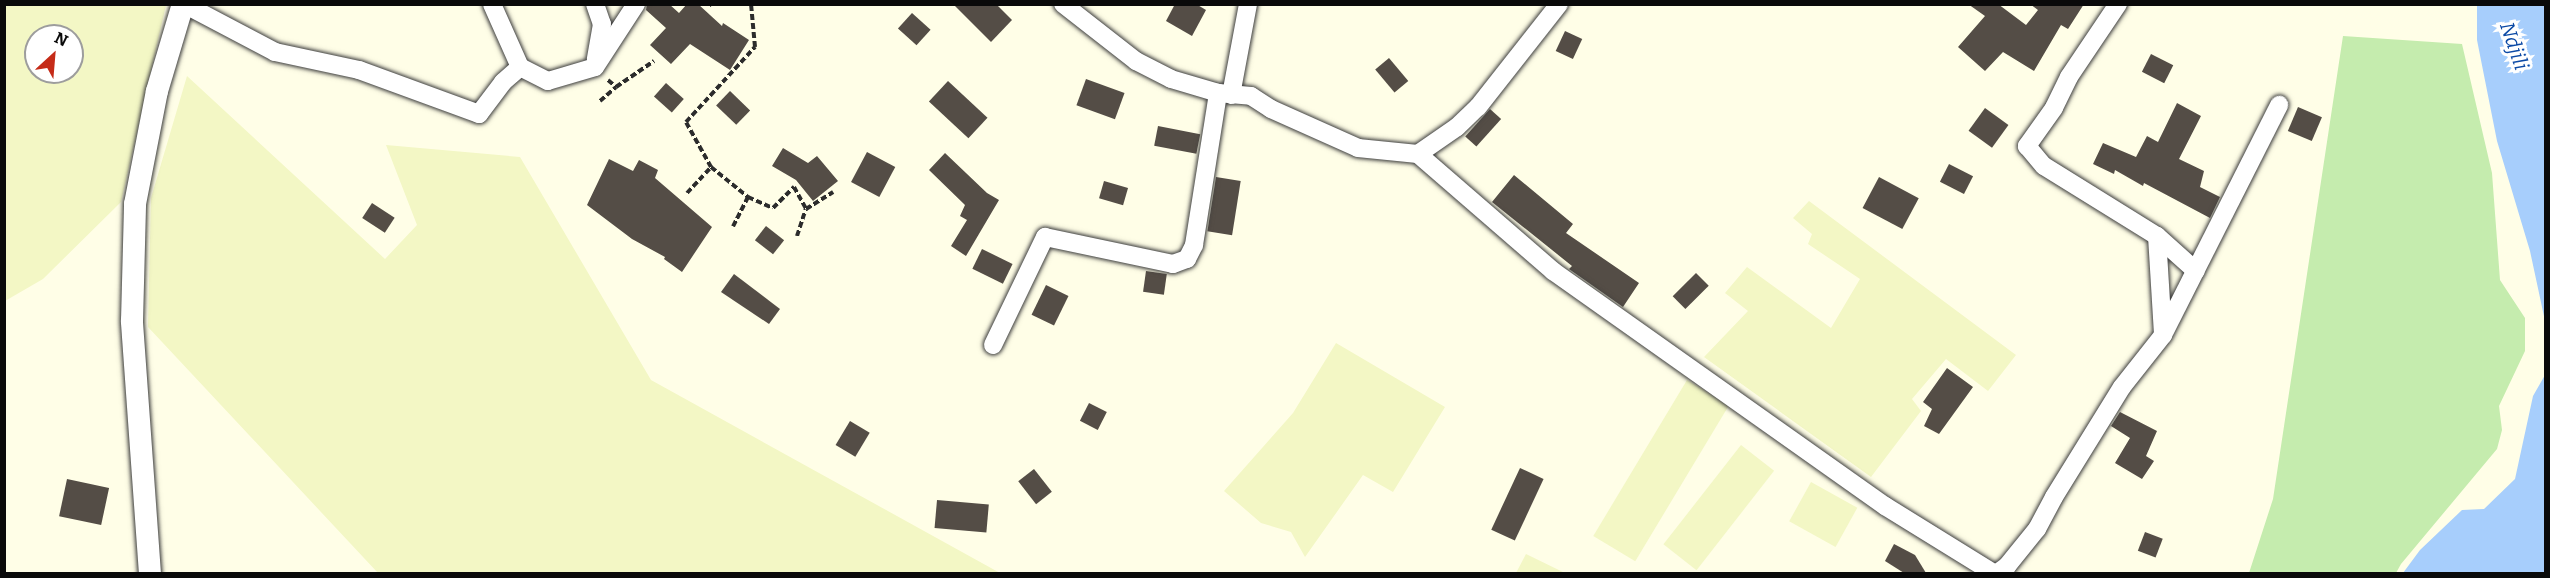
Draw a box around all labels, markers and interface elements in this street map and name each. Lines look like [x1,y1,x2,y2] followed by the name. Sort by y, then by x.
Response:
[2495,19,2533,73] water label: Ndjili
[24,24,84,84] north arrow
[52,28,71,50] text: N

